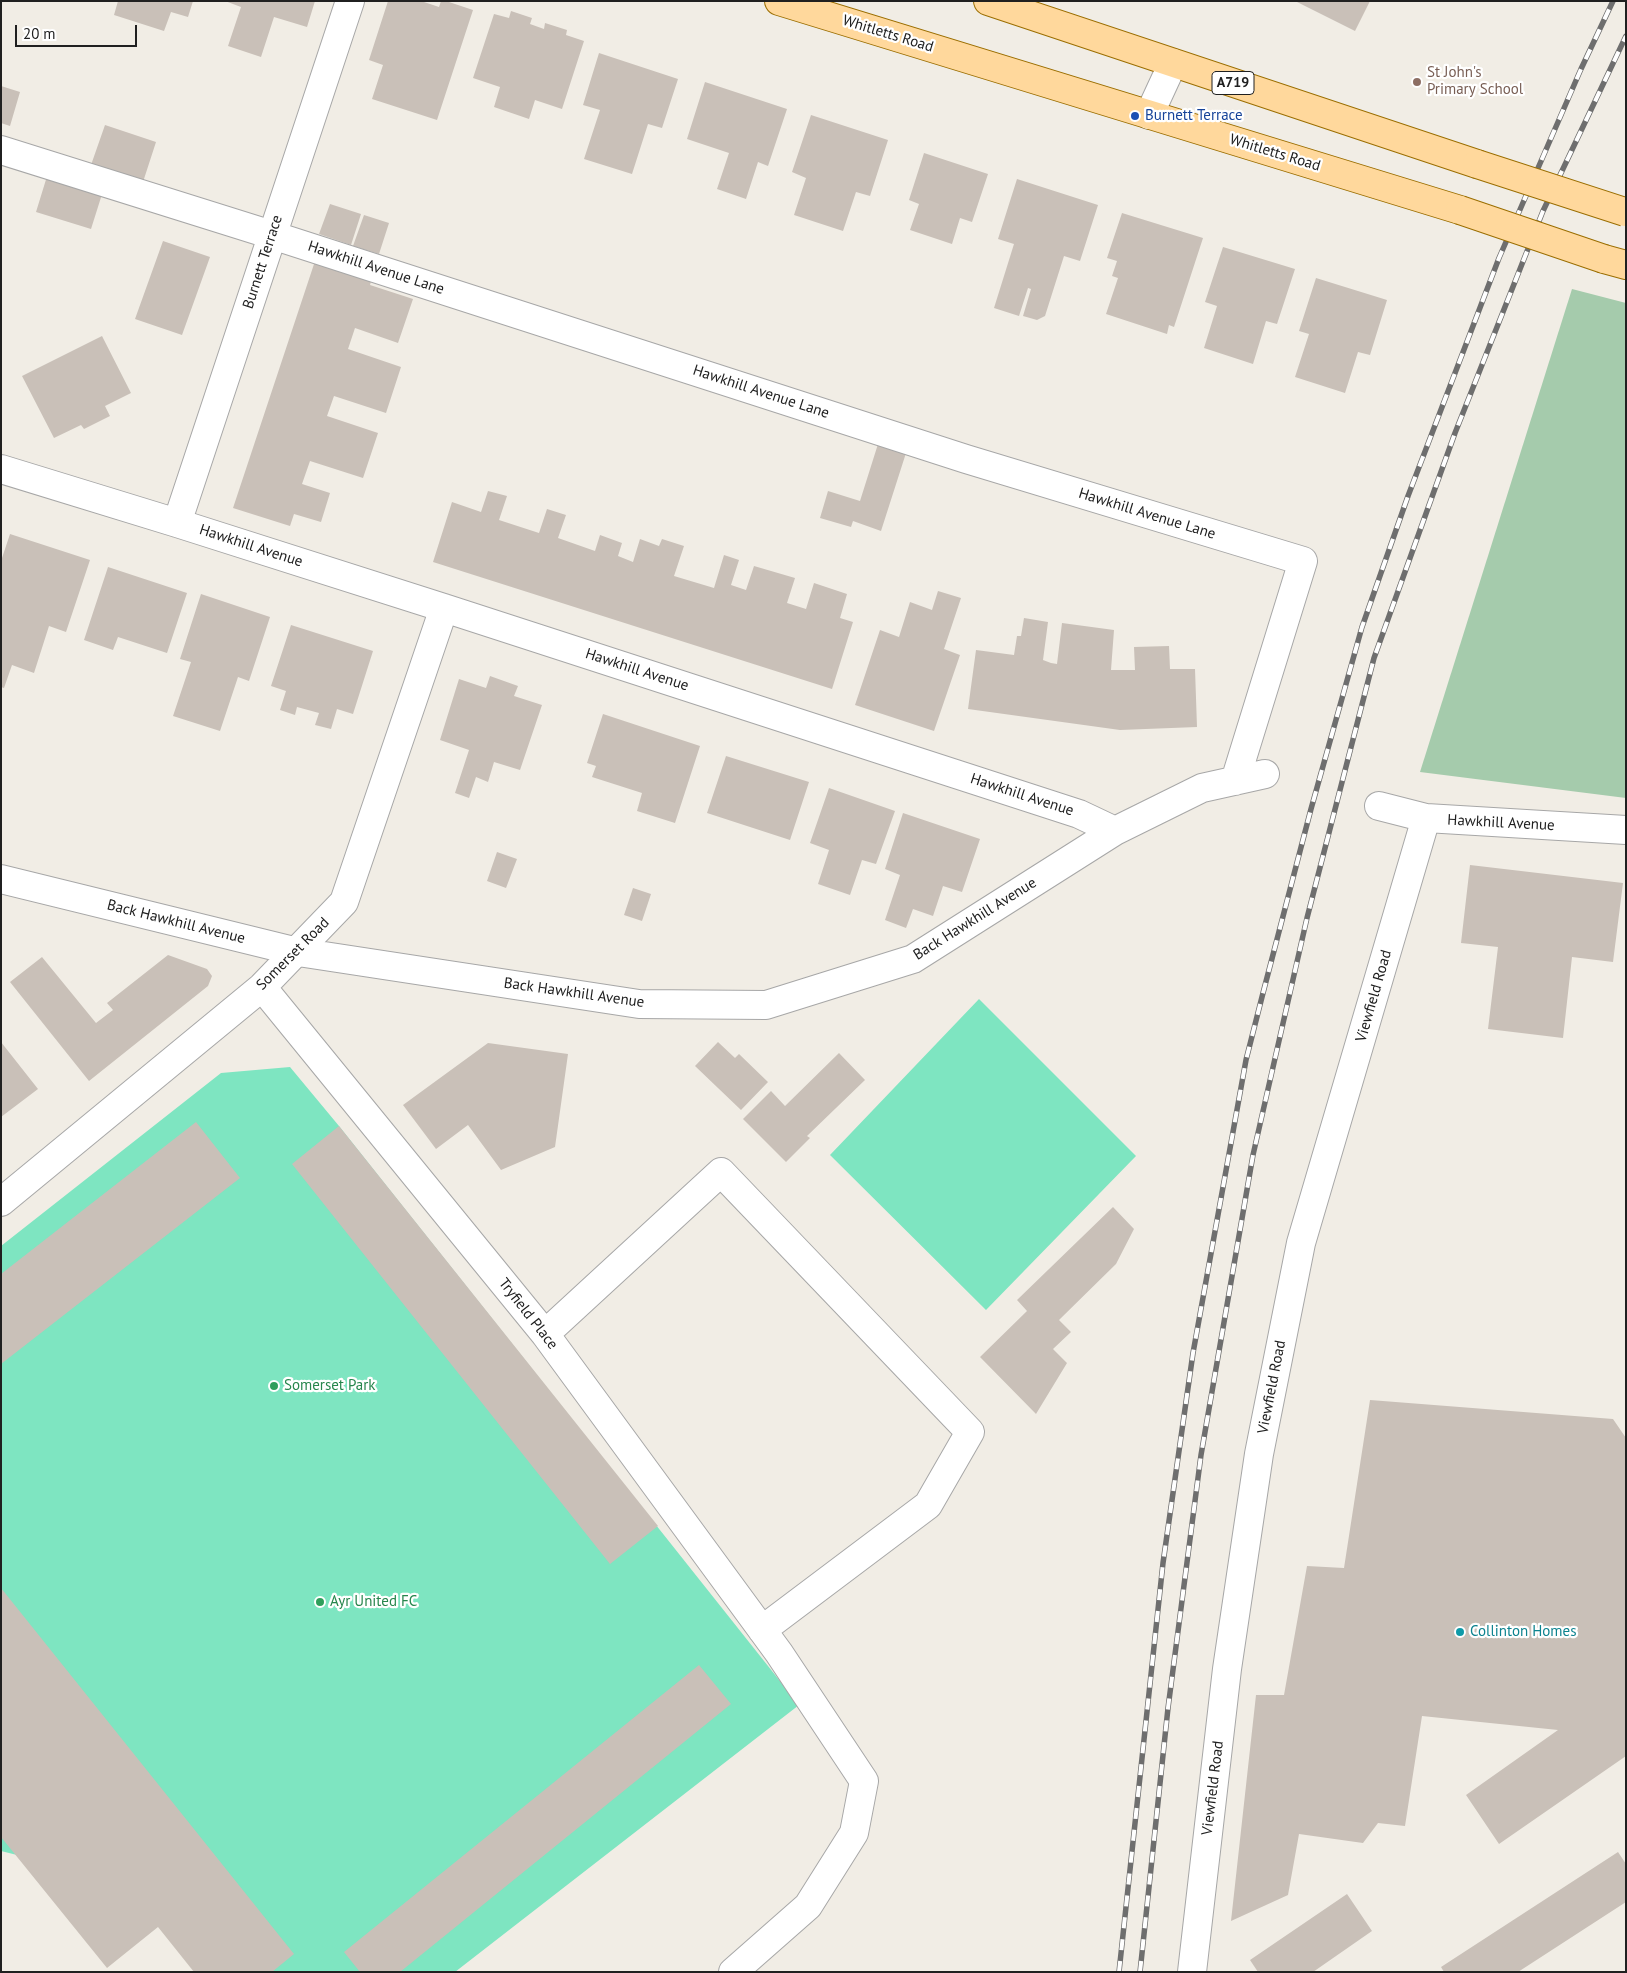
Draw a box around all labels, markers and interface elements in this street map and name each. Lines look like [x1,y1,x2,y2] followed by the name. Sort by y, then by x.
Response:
[840,12,936,56] street label: Whitletts Road
[18,15,140,47] scale bar
[23,24,56,43] text: 20 m
[1427,64,1523,99] place label: St John's Primary School
[1212,72,1254,95] road number: A719
[1411,76,1423,88] marker: St John's Primary School
[1145,107,1243,125] place label: Burnett Terrace
[1129,110,1141,122] marker: Burnett Terrace
[1227,131,1323,175] street label: Whitletts Road
[239,213,287,311] street label: Burnett Terrace
[306,237,446,299] street label: Hawkhill Avenue Lane
[691,361,831,423] street label: Hawkhill Avenue Lane
[1076,485,1218,543] street label: Hawkhill Avenue Lane
[197,521,305,571] street label: Hawkhill Avenue
[583,645,691,695] street label: Hawkhill Avenue
[968,770,1076,820] street label: Hawkhill Avenue
[1447,811,1555,835] street label: Hawkhill Avenue
[910,874,1040,964] street label: Back Hawkhill Avenue
[105,896,247,948] street label: Back Hawkhill Avenue
[253,914,333,994] street label: Somerset Road
[1352,948,1396,1044] street label: Viewfield Road
[503,974,645,1012] street label: Back Hawkhill Avenue
[495,1275,561,1353] street label: Tryfield Place
[1254,1339,1290,1435] street label: Viewfield Road
[284,1377,376,1395] place label: Somerset Park
[268,1380,280,1392] marker: Somerset Park
[330,1593,417,1611] place label: Ayr United FC
[314,1596,326,1608] marker: Ayr United FC
[1470,1623,1576,1641] place label: Collinton Homes
[1454,1626,1466,1638] marker: Collinton Homes
[1198,1740,1228,1836] street label: Viewfield Road

